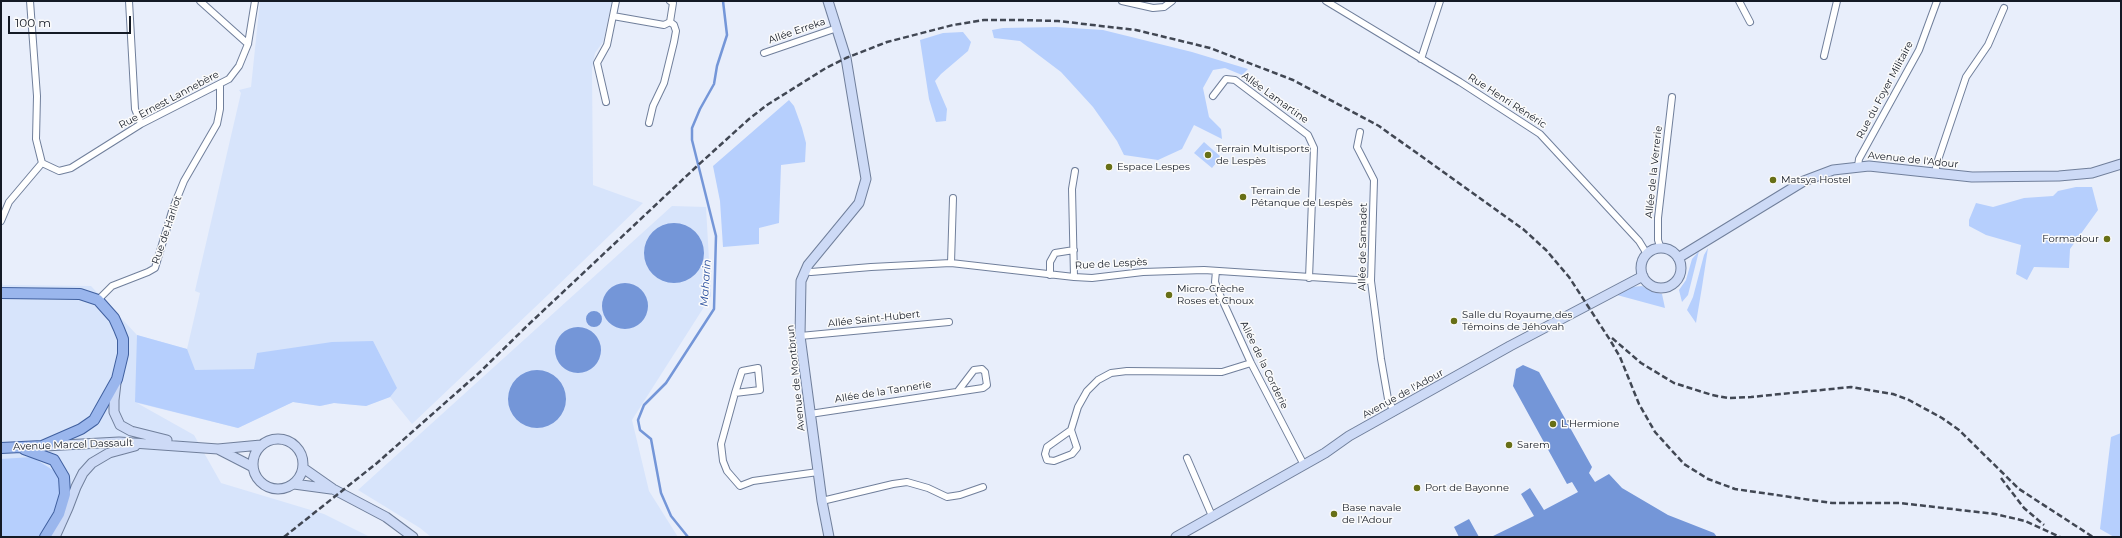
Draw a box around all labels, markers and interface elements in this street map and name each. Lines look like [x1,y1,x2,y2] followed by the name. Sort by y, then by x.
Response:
[10,8,133,34] scale bar
[15,15,51,30] text: 100 m
[767,16,827,46] street label: Allée Erreka
[1854,39,1916,141] street label: Rue du Foyer Militaire
[117,68,221,132] street label: Rue Ernest Lannebère
[1239,70,1311,126] street label: Allée Lamartine
[1466,71,1548,131] street label: Rue Henri Rénéric
[1643,125,1665,219] street label: Allée de la Verrerie
[1216,143,1309,166] place label: Terrain Multisports de Lespès
[1867,149,1959,171] street label: Avenue de l'Adour
[1203,150,1213,160] marker: Terrain Multisports de Lespès
[1117,161,1190,173] place label: Espace Lespes
[1104,162,1114,172] marker: Espace Lespes
[1781,174,1851,186] place label: Matsya Hostel
[1768,175,1778,185] marker: Matsya Hostel
[1251,185,1353,208] place label: Terrain de Pétanque de Lespès
[1238,192,1248,202] marker: Terrain de Pétanque de Lespès
[150,194,184,266] street label: Rue de Harliot
[1356,203,1370,291] street label: Allée de Samadet
[2042,233,2099,245] place label: Formadour
[2102,234,2112,244] marker: Formadour
[1074,256,1148,272] street label: Rue de Lespès
[698,259,714,307] water label: Maharin
[1177,283,1254,306] place label: Micro-Crèche Roses et Choux
[1164,290,1174,300] marker: Micro-Crèche Roses et Choux
[827,308,921,330] street label: Allée Saint-Hubert
[1462,309,1572,332] place label: Salle du Royaume des Témoins de Jéhovah
[1449,316,1459,326] marker: Salle du Royaume des Témoins de Jéhovah
[1237,319,1291,411] street label: Allée de la Corderie
[784,324,808,432] street label: Avenue de Montbrun
[1360,367,1446,421] street label: Avenue de l'Adour
[834,378,932,406] street label: Allée de la Tannerie
[1561,418,1619,430] place label: L'Hermione
[1548,419,1558,429] marker: L'Hermione
[13,437,133,453] street label: Avenue Marcel Dassault
[1517,439,1550,451] place label: Sarem
[1504,440,1514,450] marker: Sarem
[1425,482,1509,494] place label: Port de Bayonne
[1412,483,1422,493] marker: Port de Bayonne
[1342,502,1401,526] place label: Base navale de l'Adour
[1329,509,1339,519] marker: Base navale de l'Adour

